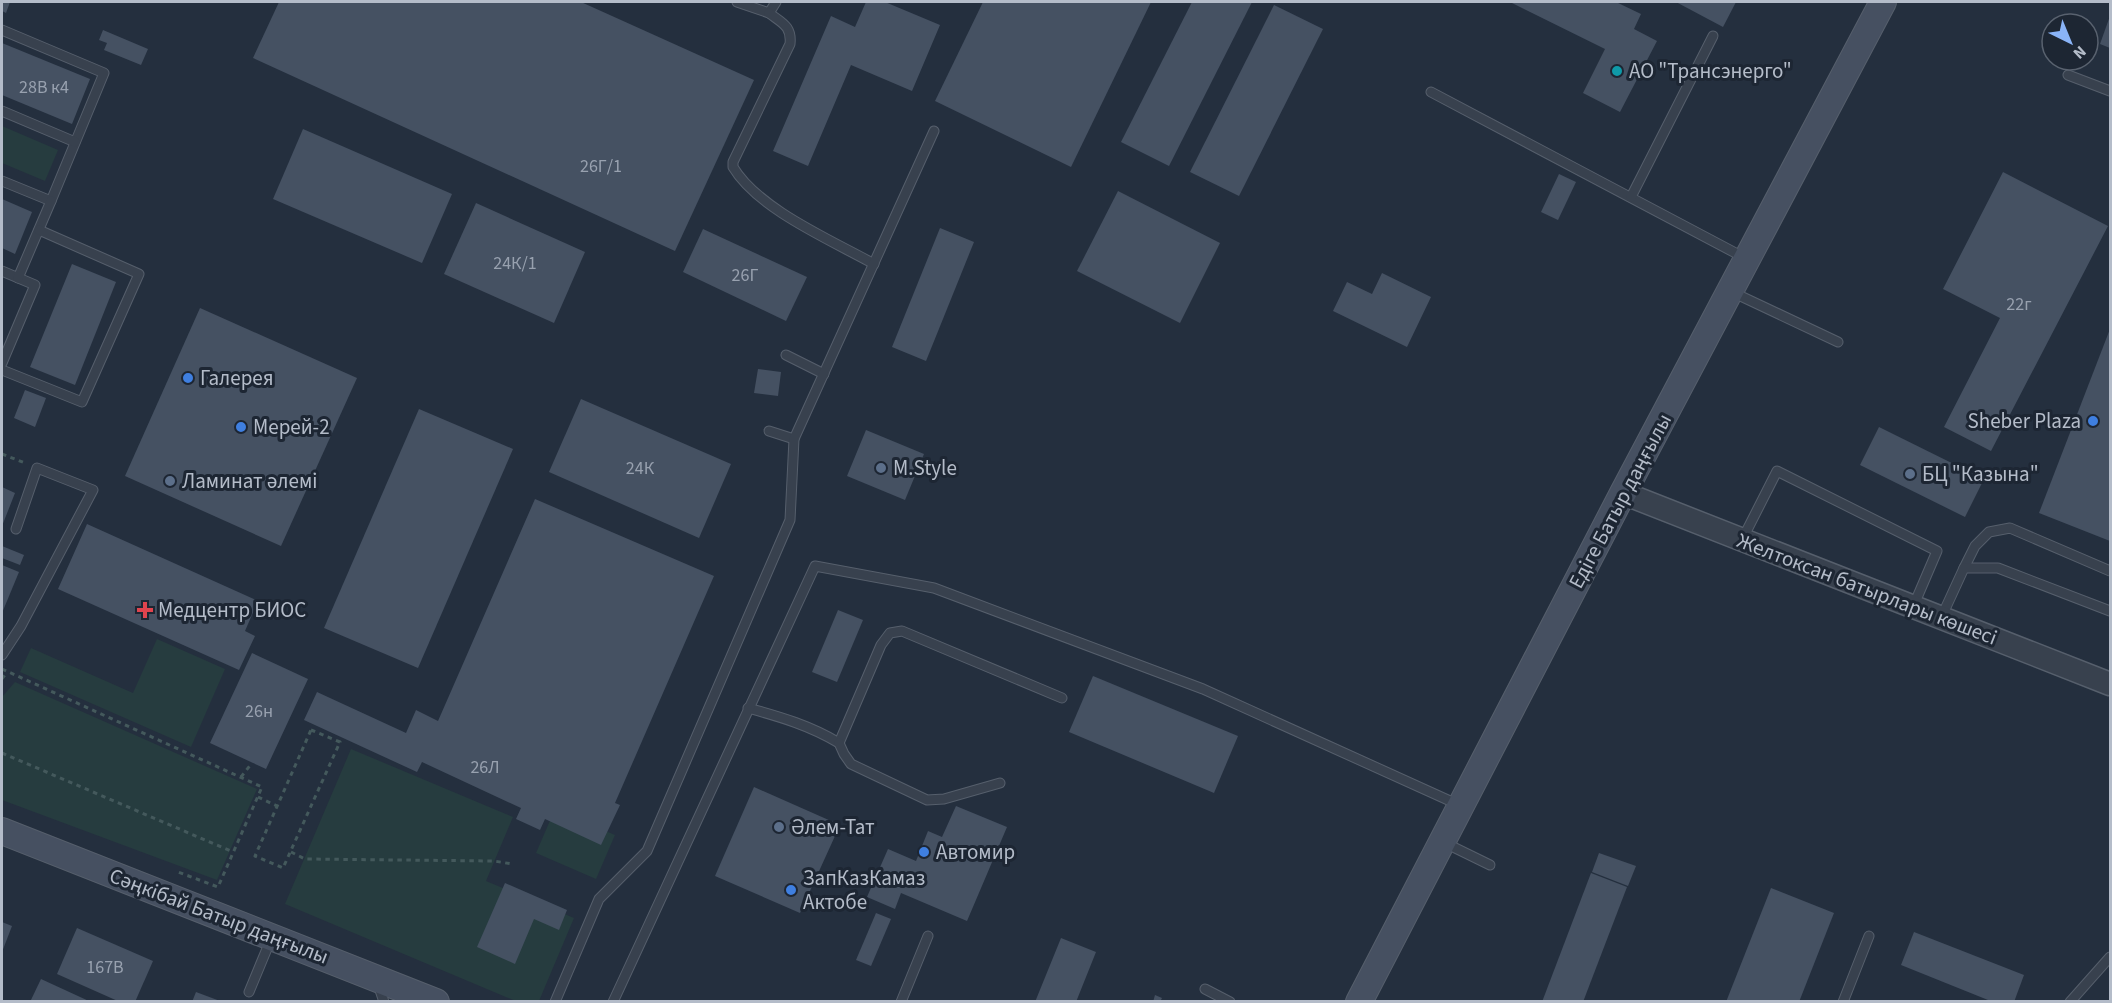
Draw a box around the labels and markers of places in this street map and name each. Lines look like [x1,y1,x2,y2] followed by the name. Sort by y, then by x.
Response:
[1629,56,1792,86] place label: АО "Трансэнерго"
[1610,64,1624,78] marker: АО "Трансэнерго"
[200,363,273,393] place label: Галерея
[181,371,195,385] marker: Галерея
[1968,406,2081,436] place label: Sheber Plaza
[253,412,330,442] place label: Мерей-2
[2086,414,2100,428] marker: Sheber Plaza
[234,420,248,434] marker: Мерей-2
[893,453,957,483] place label: M.Style
[1922,459,2039,489] place label: БЦ "Казына"
[874,461,888,475] marker: M.Style
[182,466,317,496] place label: Ламинат әлемі
[1903,467,1917,481] marker: БЦ "Казына"
[163,474,177,488] marker: Ламинат әлемі
[158,595,306,625] place label: Медцентр БИОС
[136,601,154,619] marker: Медцентр БИОС
[791,812,875,842] place label: Әлем-Тат
[772,820,786,834] marker: Әлем-Тат
[936,837,1015,867] place label: Автомир
[917,845,931,859] marker: Автомир
[803,863,925,917] place label: ЗапКазКамаз Актобе
[784,883,798,897] marker: ЗапКазКамаз Актобе

